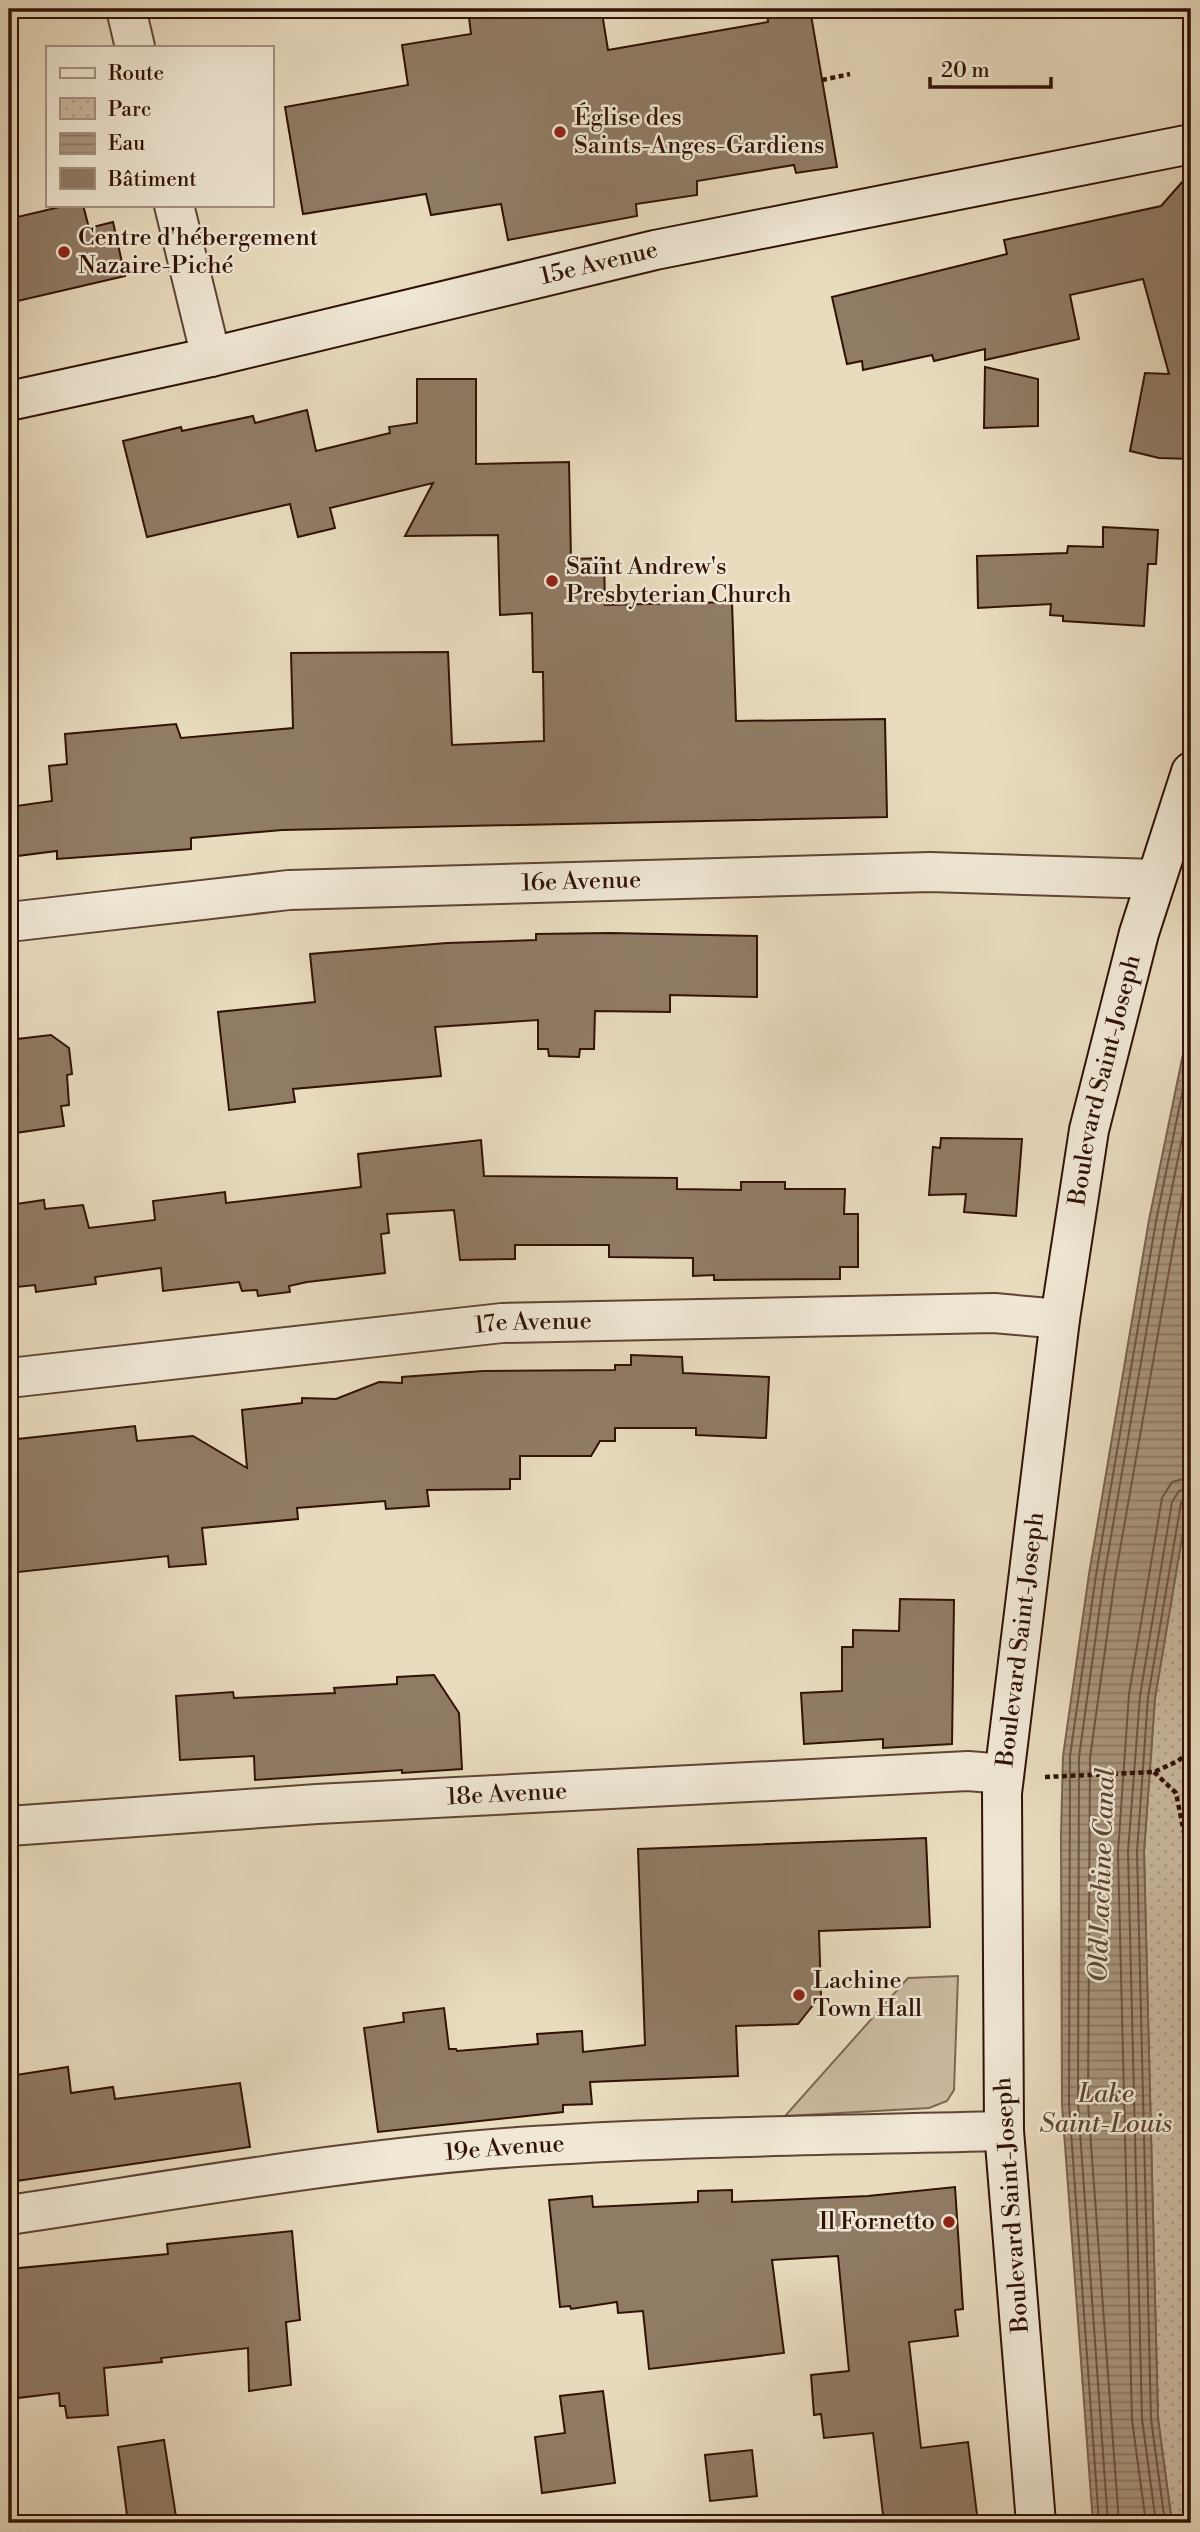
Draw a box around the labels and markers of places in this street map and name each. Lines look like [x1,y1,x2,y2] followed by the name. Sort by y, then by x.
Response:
[574,102,825,161] place label: Église des Saints-Anges-Gardiens
[552,124,568,140] marker: Église des Saints-Anges-Gardiens
[78,223,319,281] place label: Centre d'hébergement Nazaire-Piché
[56,244,72,260] marker: Centre d'hébergement Nazaire-Piché
[566,552,792,610] place label: Saint Andrew's Presbyterian Church
[544,573,560,589] marker: Saint Andrew's Presbyterian Church
[813,1966,922,2024] place label: Lachine Town Hall
[791,1987,807,2003] marker: Lachine Town Hall
[819,2207,935,2237] place label: Il Fornetto
[941,2214,957,2230] marker: Il Fornetto

